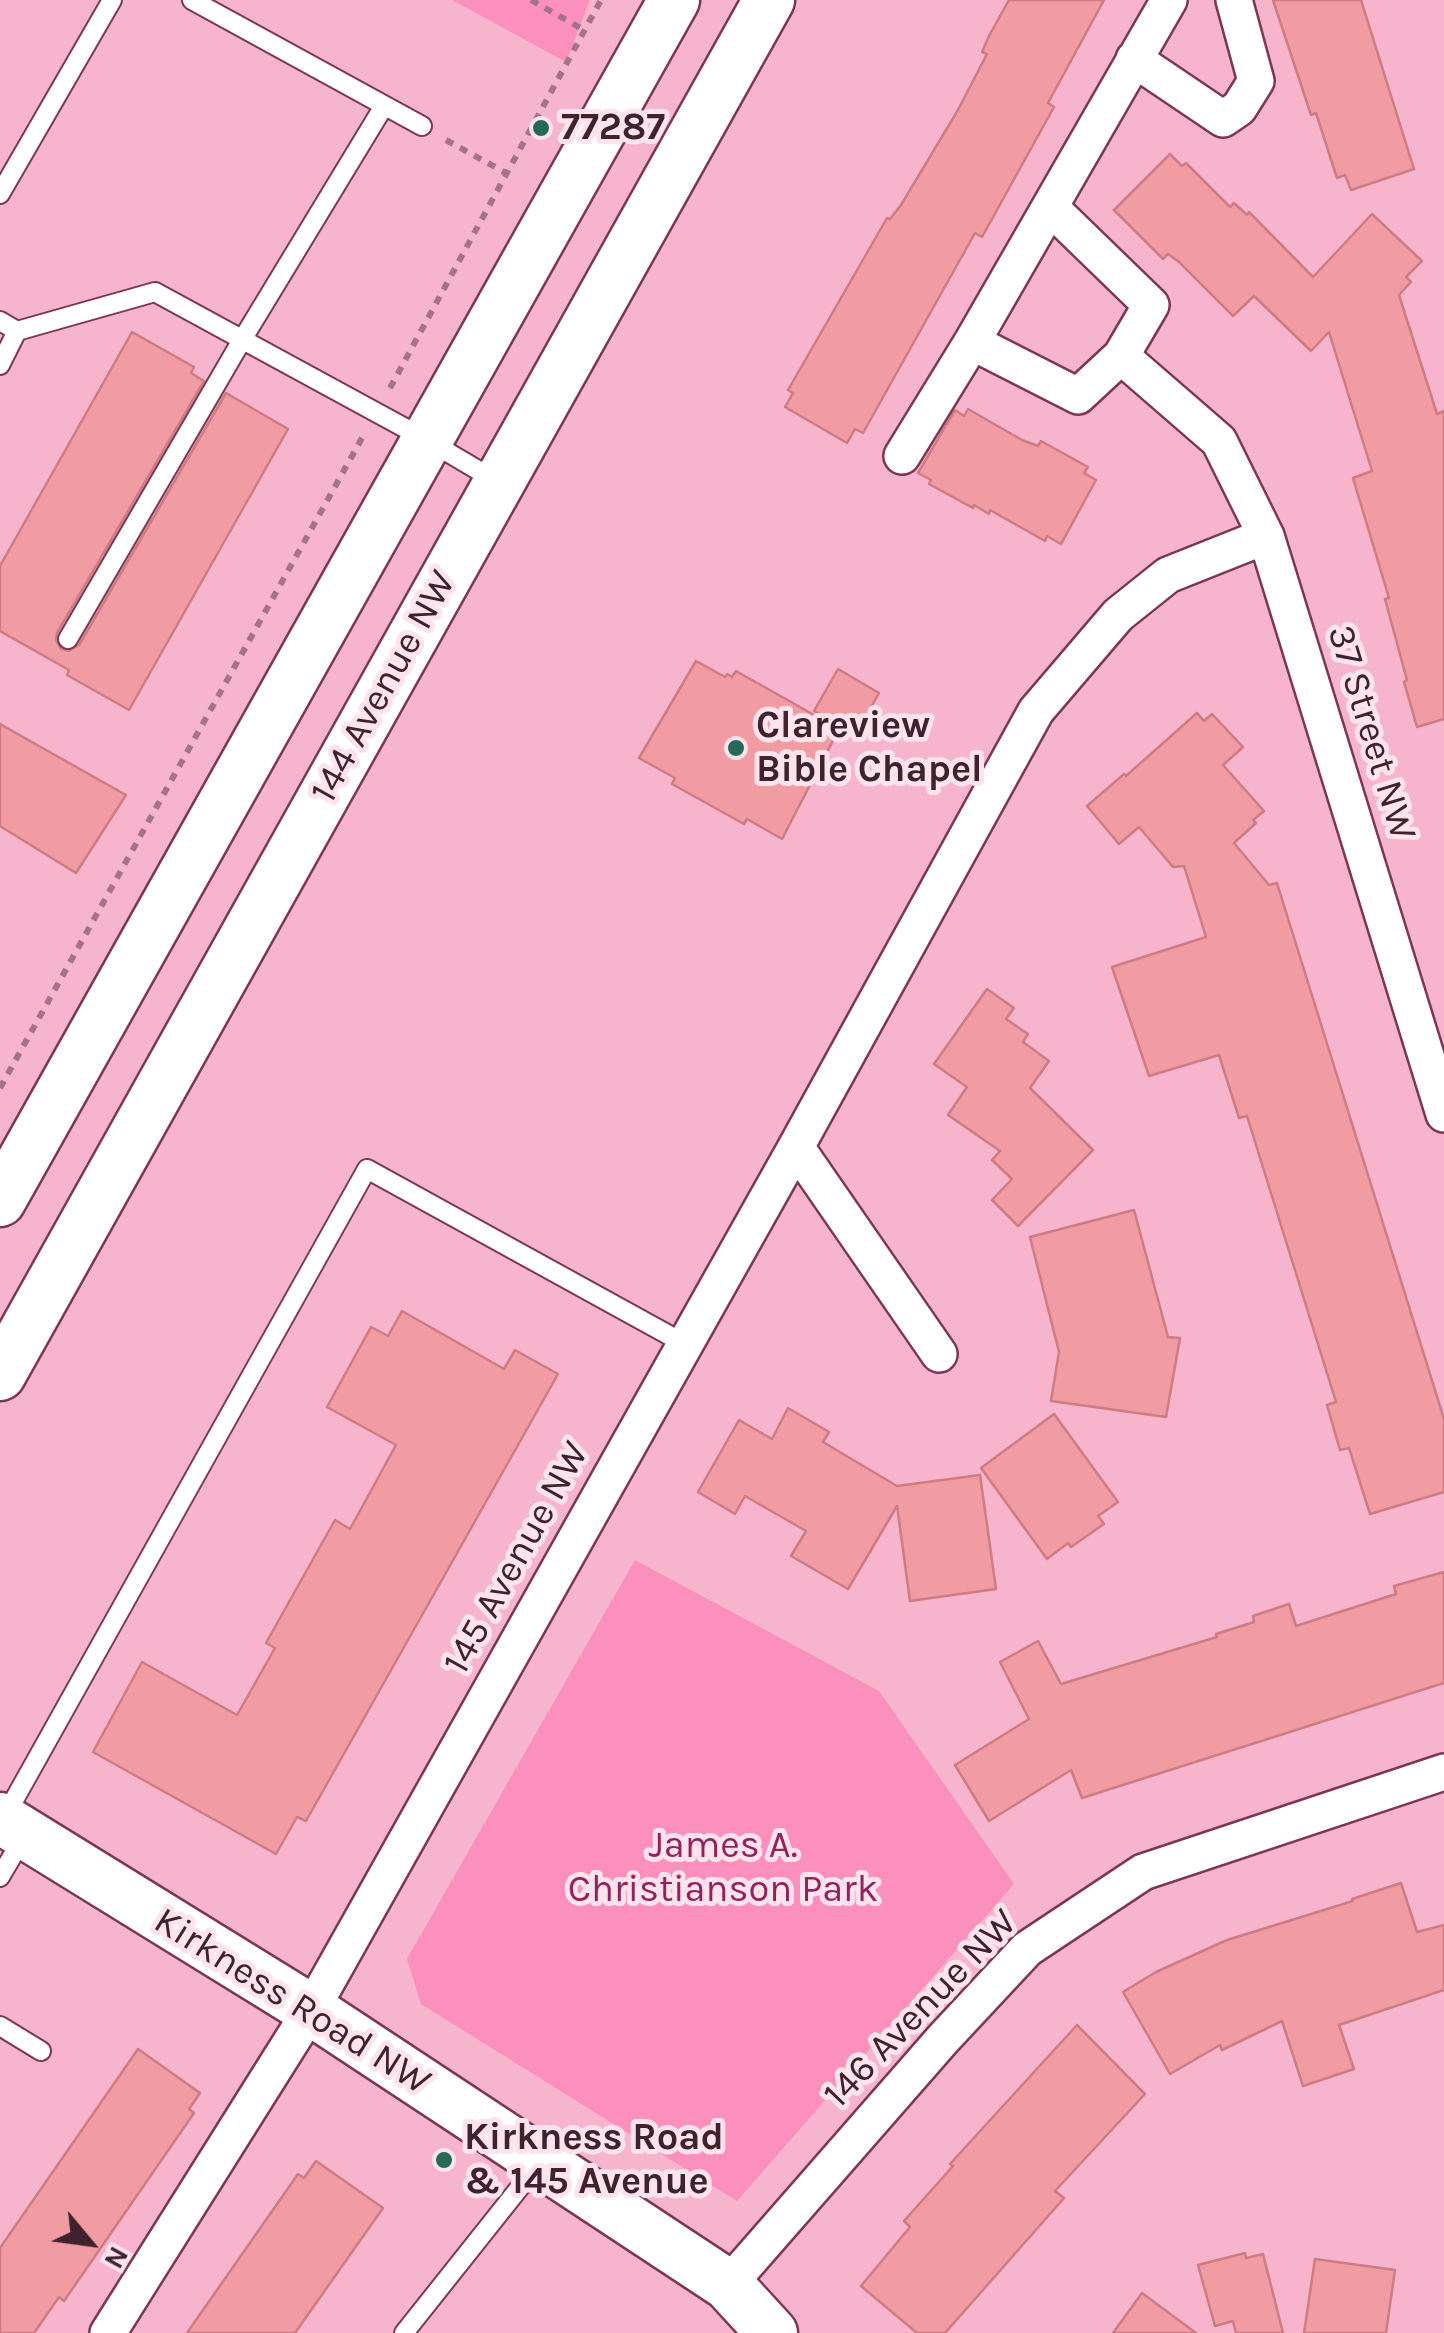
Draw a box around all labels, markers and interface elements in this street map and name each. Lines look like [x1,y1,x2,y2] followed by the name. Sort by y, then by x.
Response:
[561,105,665,151] place label: 77287
[530,117,552,139] marker: 77287
[301,563,467,811] street label: 144 Avenue NW
[1317,620,1425,846] street label: 37 Street NW
[756,703,983,792] place label: Clareview Bible Chapel
[725,737,747,759] marker: Clareview Bible Chapel
[434,1434,600,1682] street label: 145 Avenue NW
[568,1823,878,1912] park label: James A. Christianson Park
[145,1899,439,2105] street label: Kirkness Road NW
[815,1900,1027,2118] street label: 146 Avenue NW
[464,2115,724,2204] place label: Kirkness Road & 145 Avenue
[433,2149,455,2171] marker: Kirkness Road & 145 Avenue
[40,2193,140,2293] north arrow
[97,2241,136,2275] text: N

